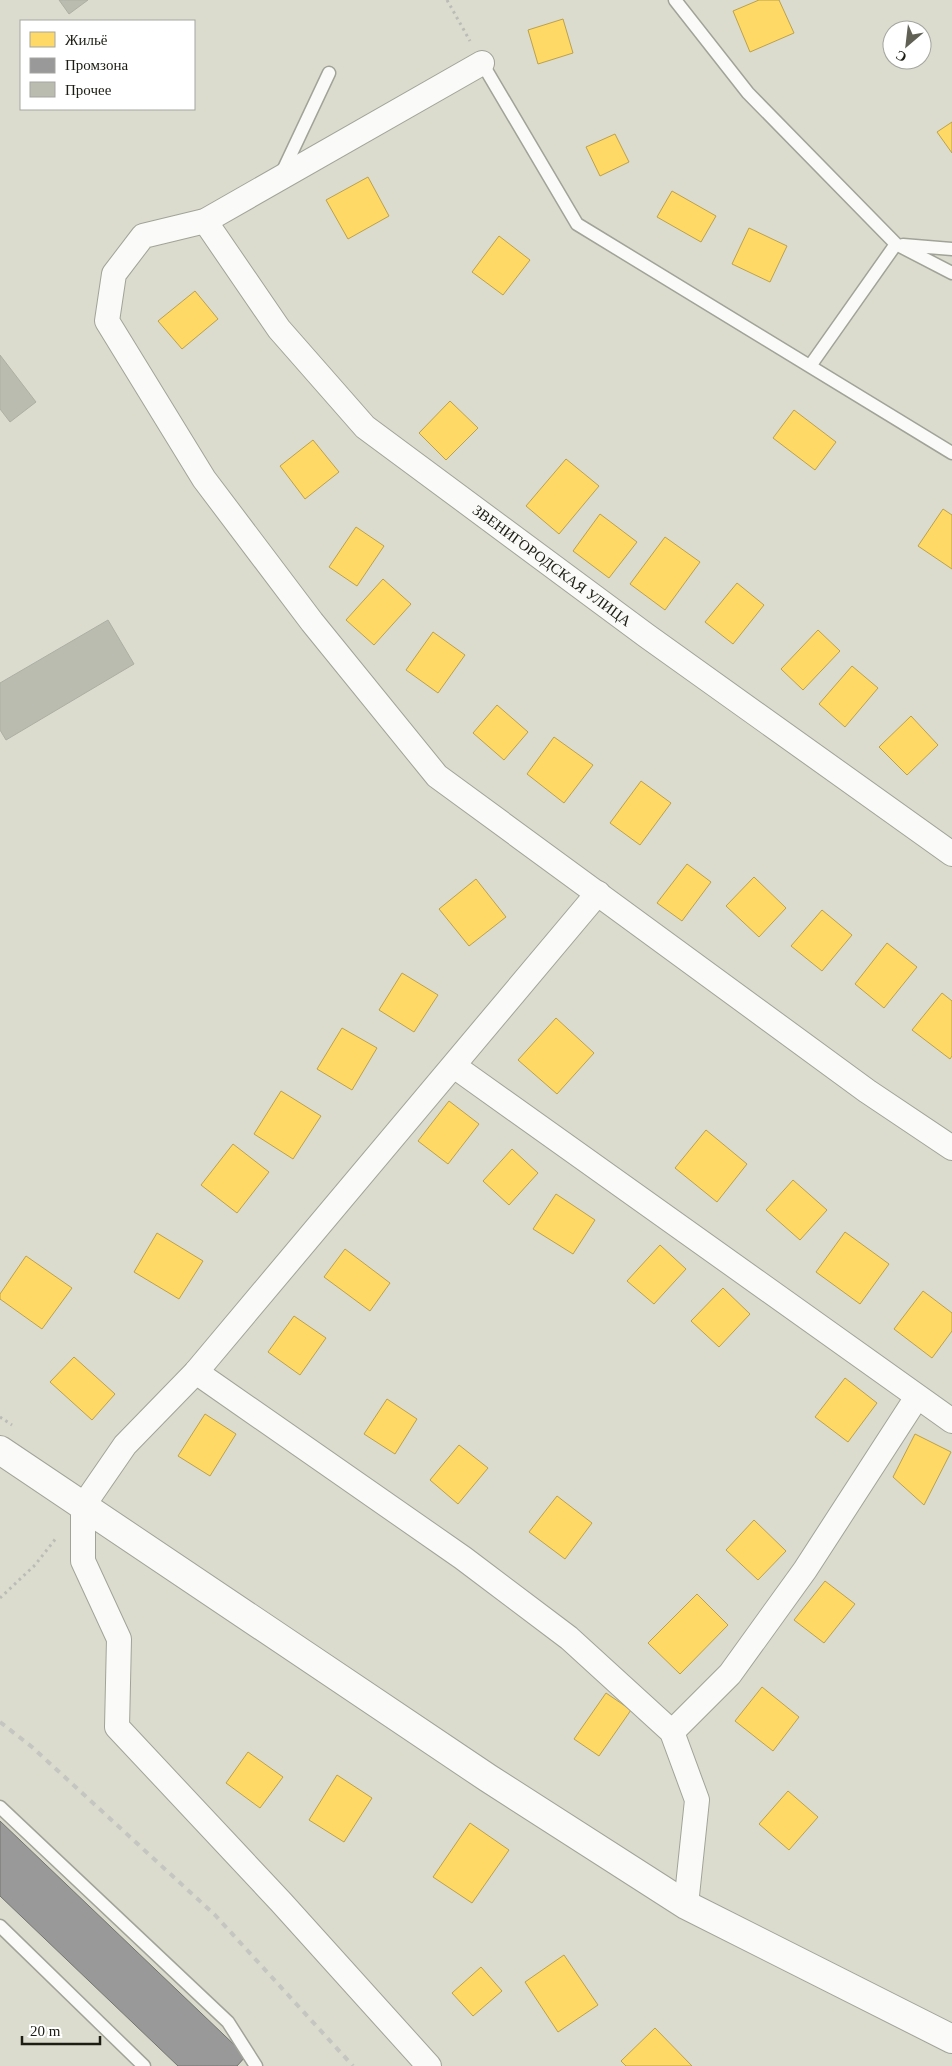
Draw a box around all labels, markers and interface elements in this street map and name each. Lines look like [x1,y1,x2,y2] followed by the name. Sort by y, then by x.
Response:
[20,20,195,110] legend
[882,20,932,70] north arrow
[65,32,108,48] text: Жильё
[893,47,909,65] text: С
[65,57,128,73] text: Промзона
[65,82,112,98] text: Прочее
[470,502,634,629] street label: ЗВЕНИГОРОДСКАЯ УЛИЦА
[22,2014,100,2046] scale bar
[30,2023,61,2039] text: 20 m

